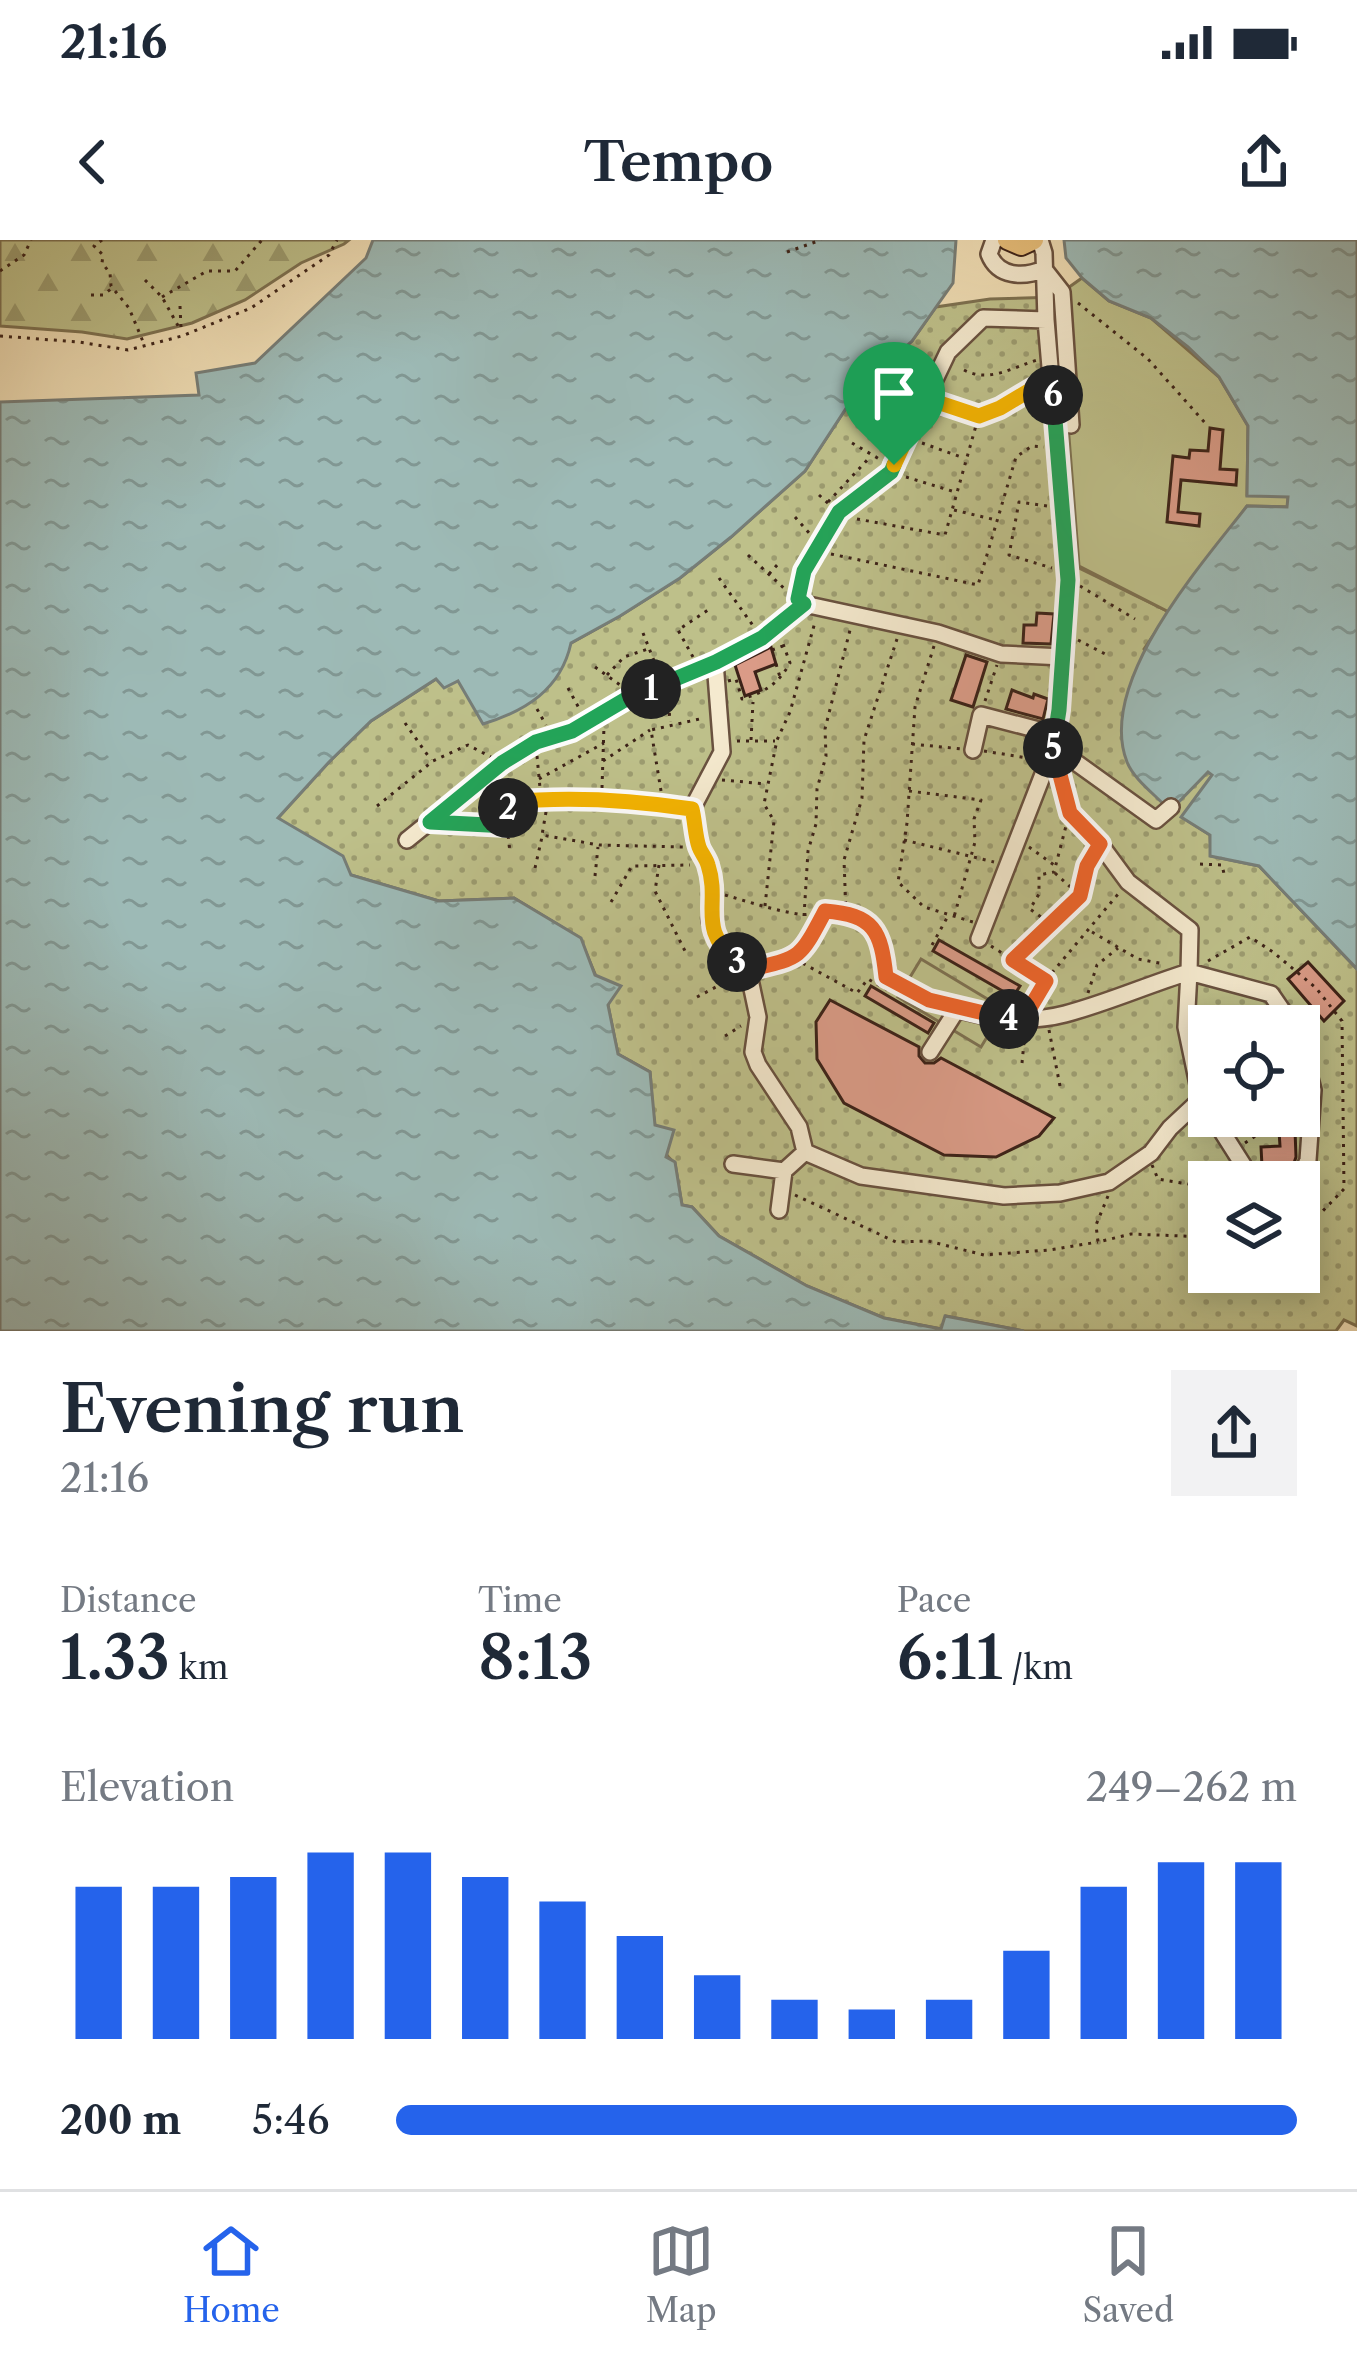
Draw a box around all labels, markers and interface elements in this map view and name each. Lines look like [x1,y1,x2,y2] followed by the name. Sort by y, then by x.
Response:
[60,14,167,70] text: 21:16
[60,129,126,195] icon: back
[584,129,773,195] text: Tempo
[1231,129,1297,195] icon: share
[843,342,945,465] pin
[861,360,927,426] icon: arrive
[1023,365,1083,425] pin: 6
[1043,374,1063,415] text: 6
[621,659,681,719] pin: 1
[644,668,658,709] text: 1
[1023,718,1083,778] pin: 5
[1044,727,1062,768] text: 5
[478,778,538,838] pin: 2
[498,787,518,828] text: 2
[707,932,767,992] pin: 3
[728,941,746,982] text: 3
[979,989,1039,1049] pin: 4
[999,998,1019,1039] text: 4
[1188,1005,1320,1293] map controls
[1188,1005,1320,1137] button: locate
[1188,1161,1320,1293] button: layers
[60,1368,464,1449] text: Evening run
[1171,1370,1297,1496] button: share
[60,1454,149,1502] text: 21:16
[60,1580,197,1621] text: Distance
[478,1580,562,1621] text: Time
[897,1580,971,1621] text: Pace
[60,1621,170,1695] text: 1.33
[478,1621,592,1695] text: 8:13
[897,1621,1003,1695] text: 6:11
[170,1647,229,1688] text: km
[1003,1647,1073,1688] text: /km
[60,1763,234,1811] text: Elevation
[1086,1763,1297,1811] text: 249–262 m
[60,2096,181,2144] text: 200 m
[252,2096,330,2144] text: 5:46
[183,2218,280,2331] tab: Home
[646,2218,717,2331] tab: Map
[1082,2218,1174,2331] tab: Saved

